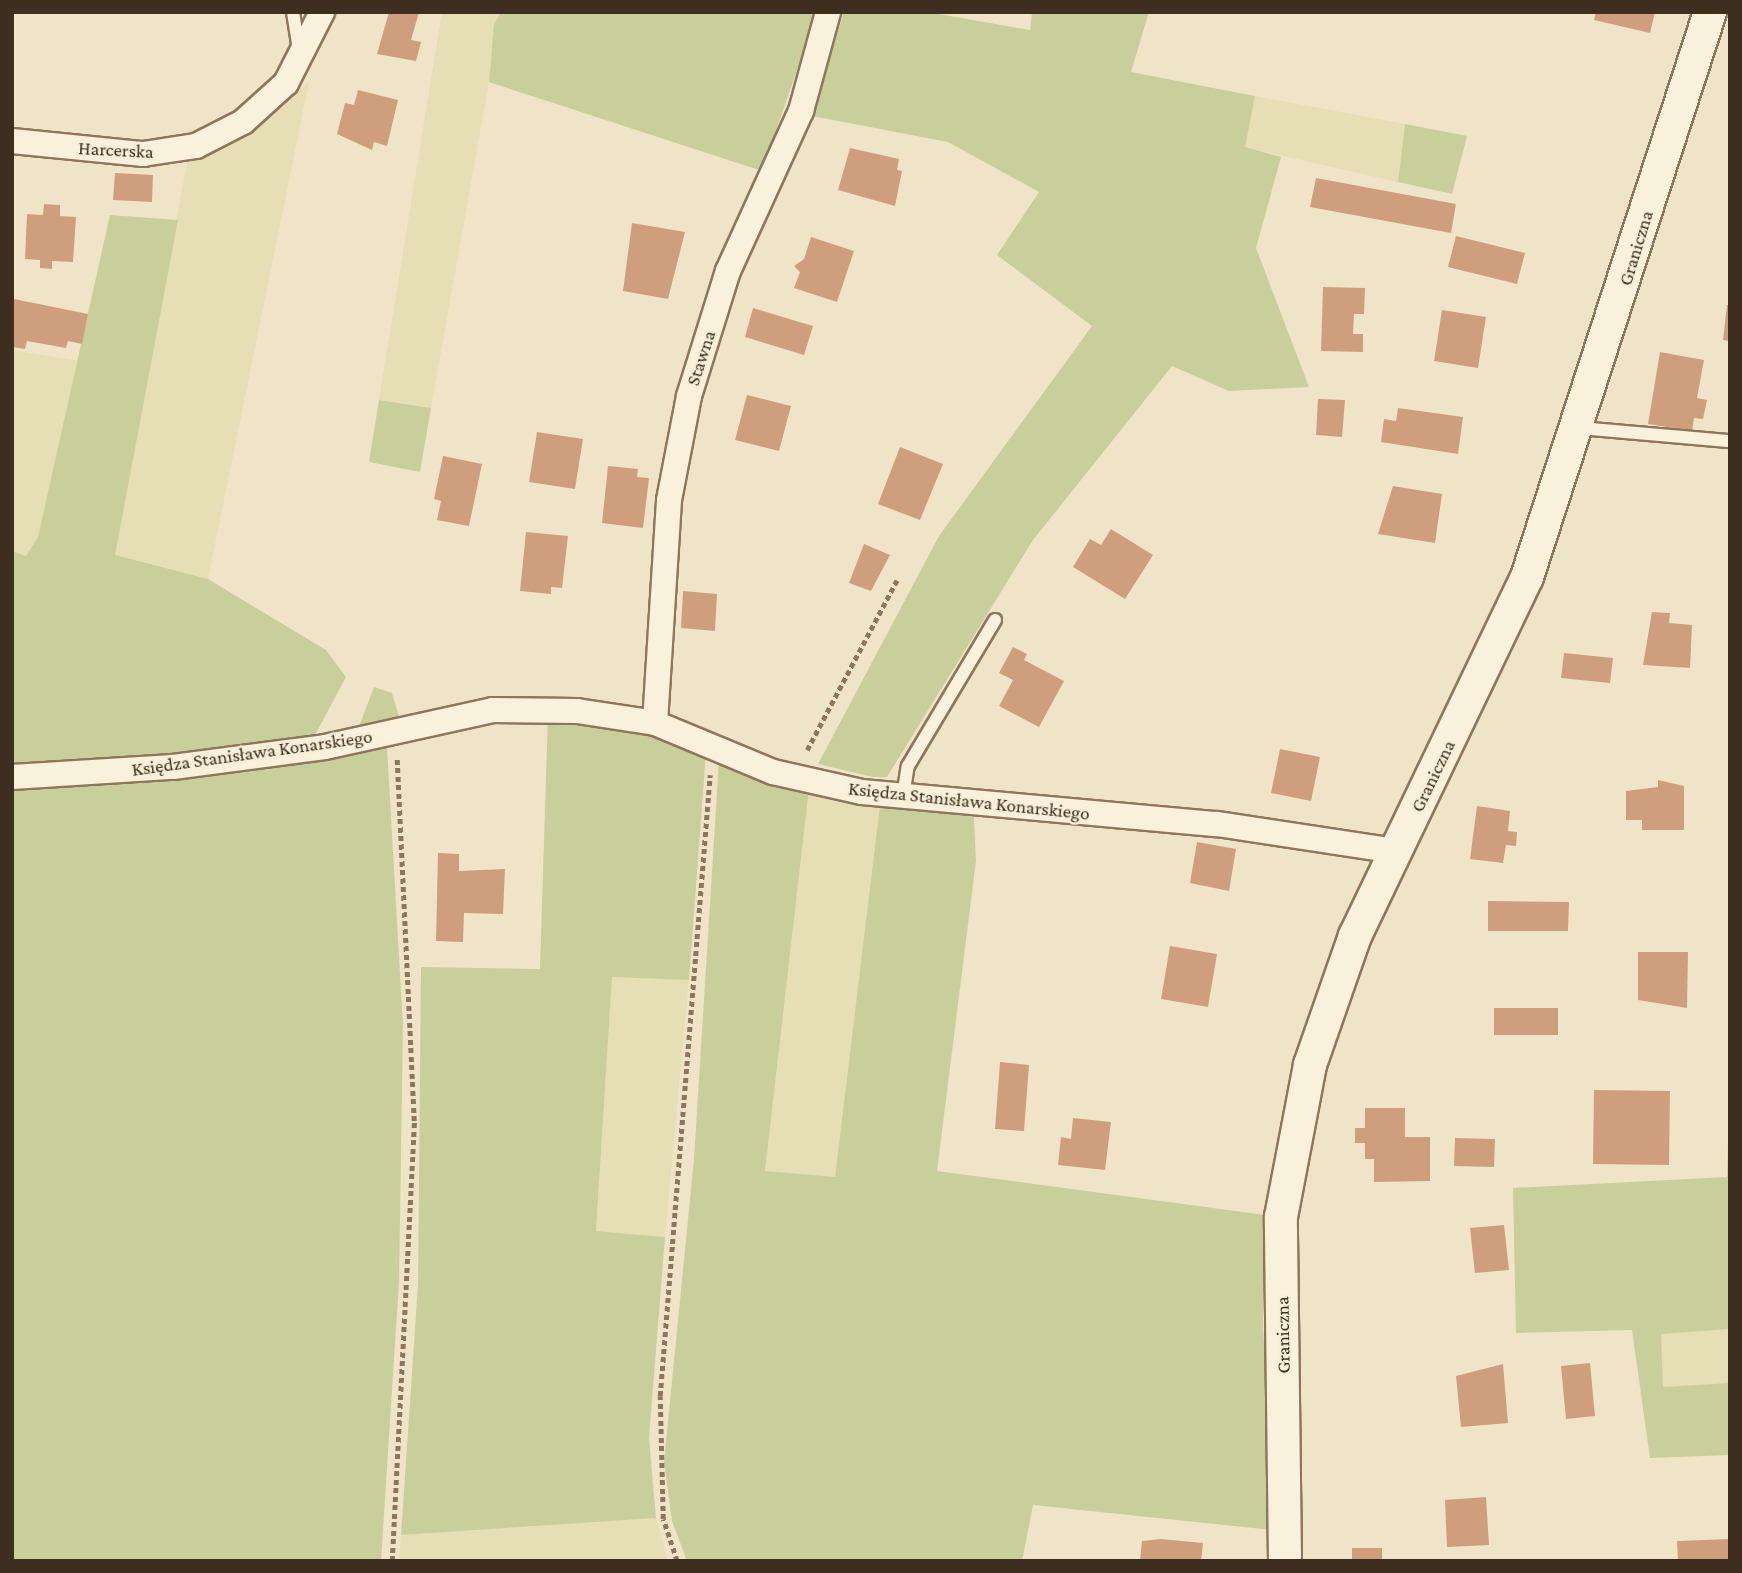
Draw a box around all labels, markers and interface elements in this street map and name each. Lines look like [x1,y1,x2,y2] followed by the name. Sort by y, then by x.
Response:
[78,137,154,163] street label: Harcerska
[1614,208,1658,288] street label: Graniczna
[681,327,721,389] street label: Stawna
[130,725,374,781] street label: Księdza Stanisława Konarskiego
[1406,736,1460,816] street label: Graniczna
[847,777,1091,825] street label: Księdza Stanisława Konarskiego
[1271,1296,1295,1374] street label: Graniczna

